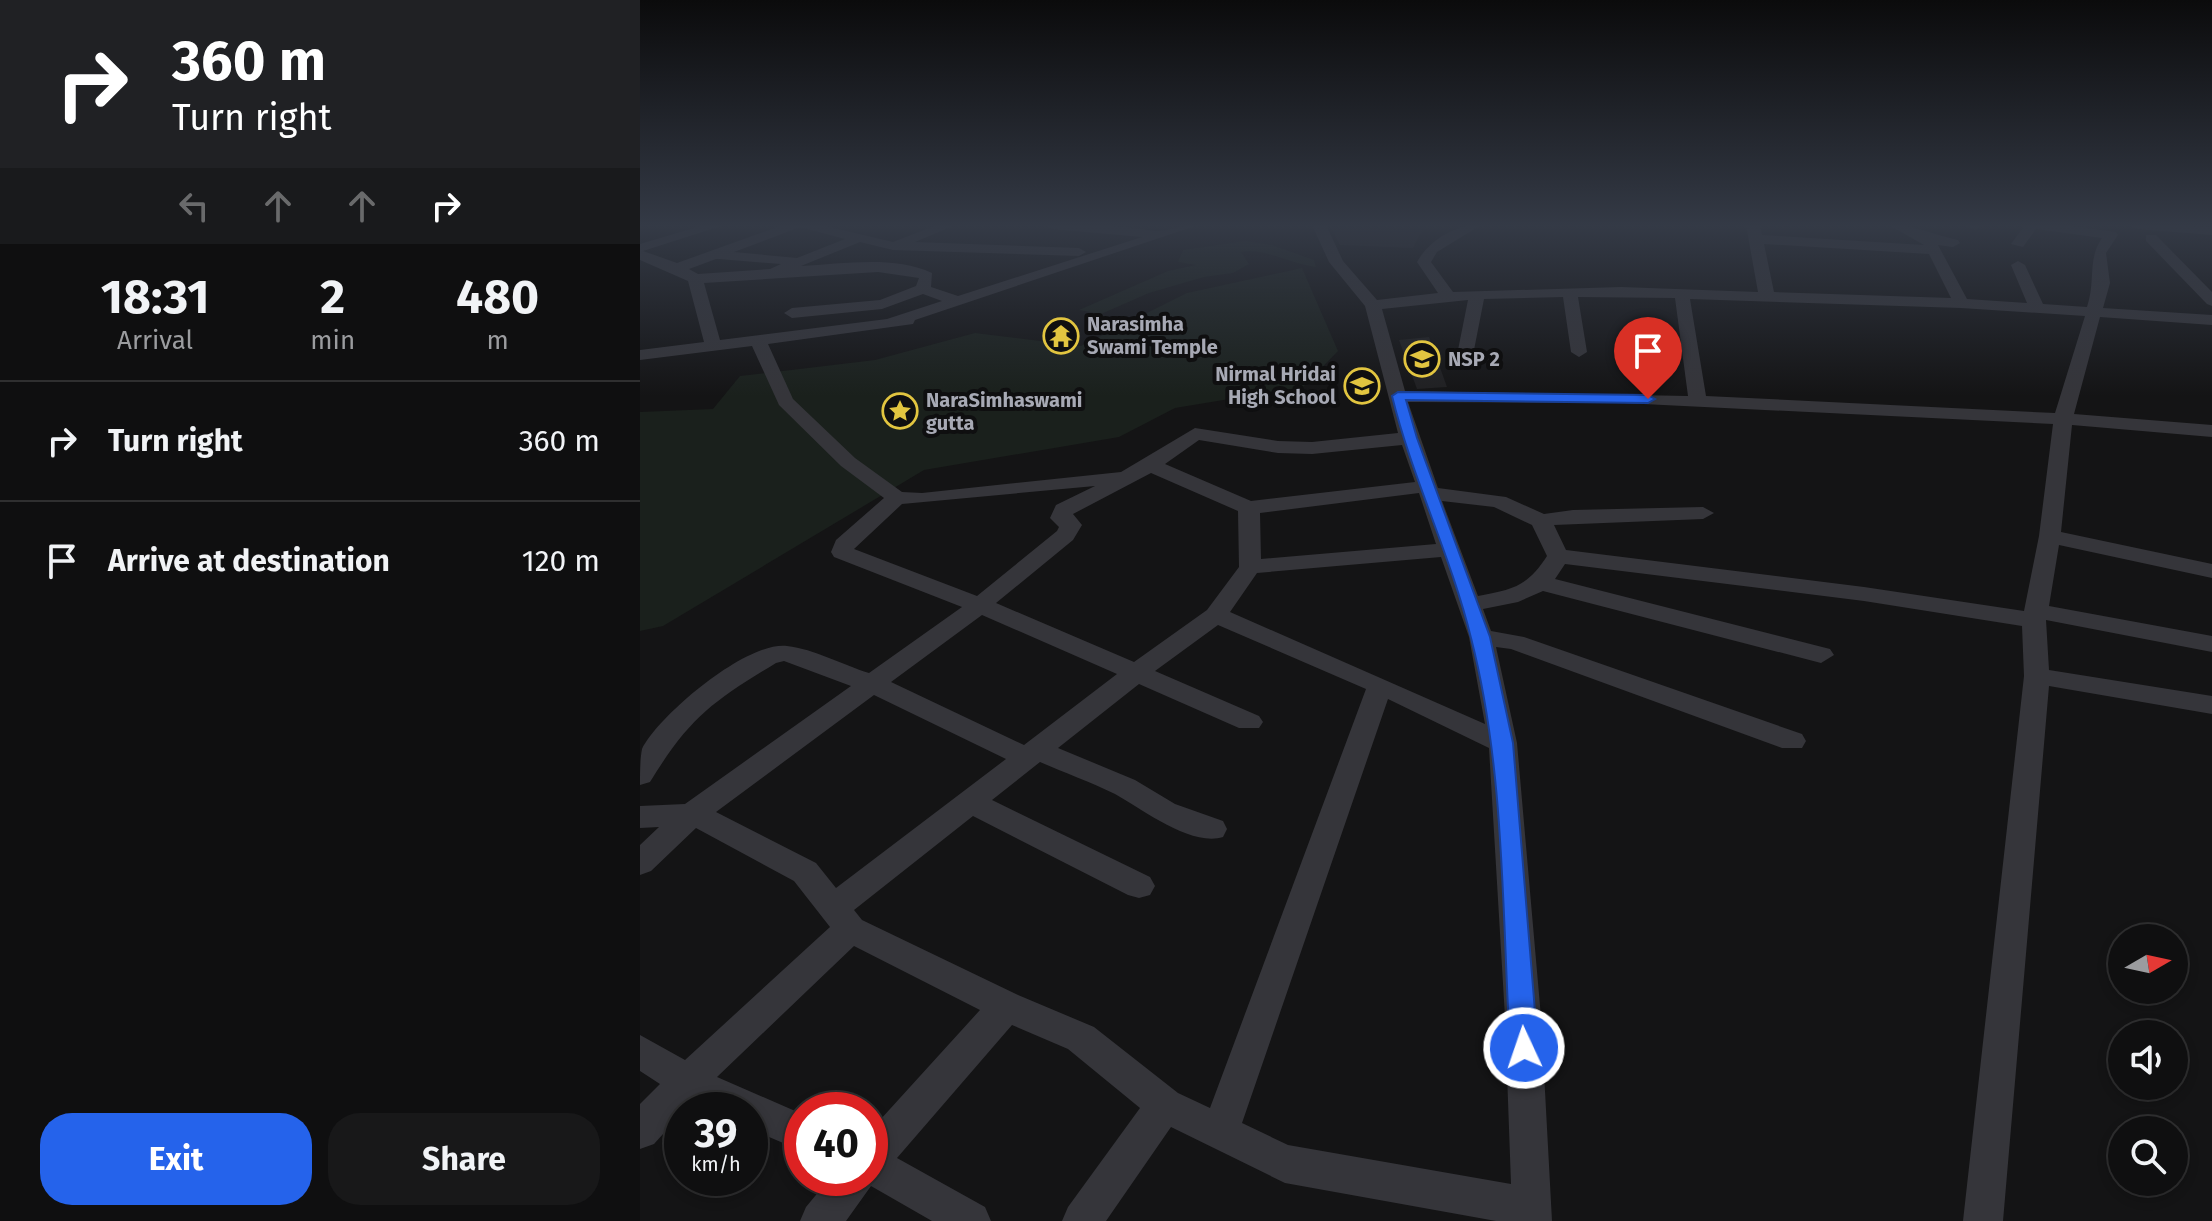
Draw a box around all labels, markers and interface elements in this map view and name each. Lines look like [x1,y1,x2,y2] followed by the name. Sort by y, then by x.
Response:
[172,28,326,95] text: 360 m
[40,32,144,136] icon: right
[172,96,332,140] text: Turn right
[172,184,216,228] icon: left
[256,184,300,228] icon: ahead
[340,184,384,228] icon: ahead
[424,184,468,228] icon: right
[101,268,209,326] text: 18:31
[320,268,345,326] text: 2
[456,268,539,326] text: 480
[1087,312,1218,359] place label: Narasimha Swami Temple
[1042,317,1080,355] temple icon: Narasimha Swami Temple
[1614,317,1682,399] pin
[117,325,193,356] text: Arrival
[310,325,355,356] text: min
[486,325,509,356] text: m
[1626,329,1670,373] icon: arrive
[1403,340,1441,378] school or university icon: NSP 2
[1448,347,1500,371] place label: NSP 2
[1215,362,1336,409] place label: Nirmal Hridai High School
[1343,367,1381,405] school or university icon: Nirmal Hridai High School
[926,388,1082,435] place label: NaraSimhaswami gutta
[881,392,919,430] place icon: NaraSimhaswami gutta
[40,419,84,463] icon: right
[108,423,243,459] text: Turn right
[519,423,600,459] text: 360 m
[40,539,84,583] icon: arrive
[108,543,390,579] text: Arrive at destination
[522,543,600,579] text: 120 m
[2108,924,2188,1004] north arrow
[2108,924,2188,1196] map controls
[1482,1006,1566,1090] position arrow
[2108,1020,2188,1100] button: sound
[784,1092,888,1196] speed limit sign: 40
[695,1110,737,1158] text: 39
[40,1113,312,1205] button: Exit
[328,1113,600,1205] button: Share
[2108,1116,2188,1196] button: search
[691,1152,741,1176] text: km/h

